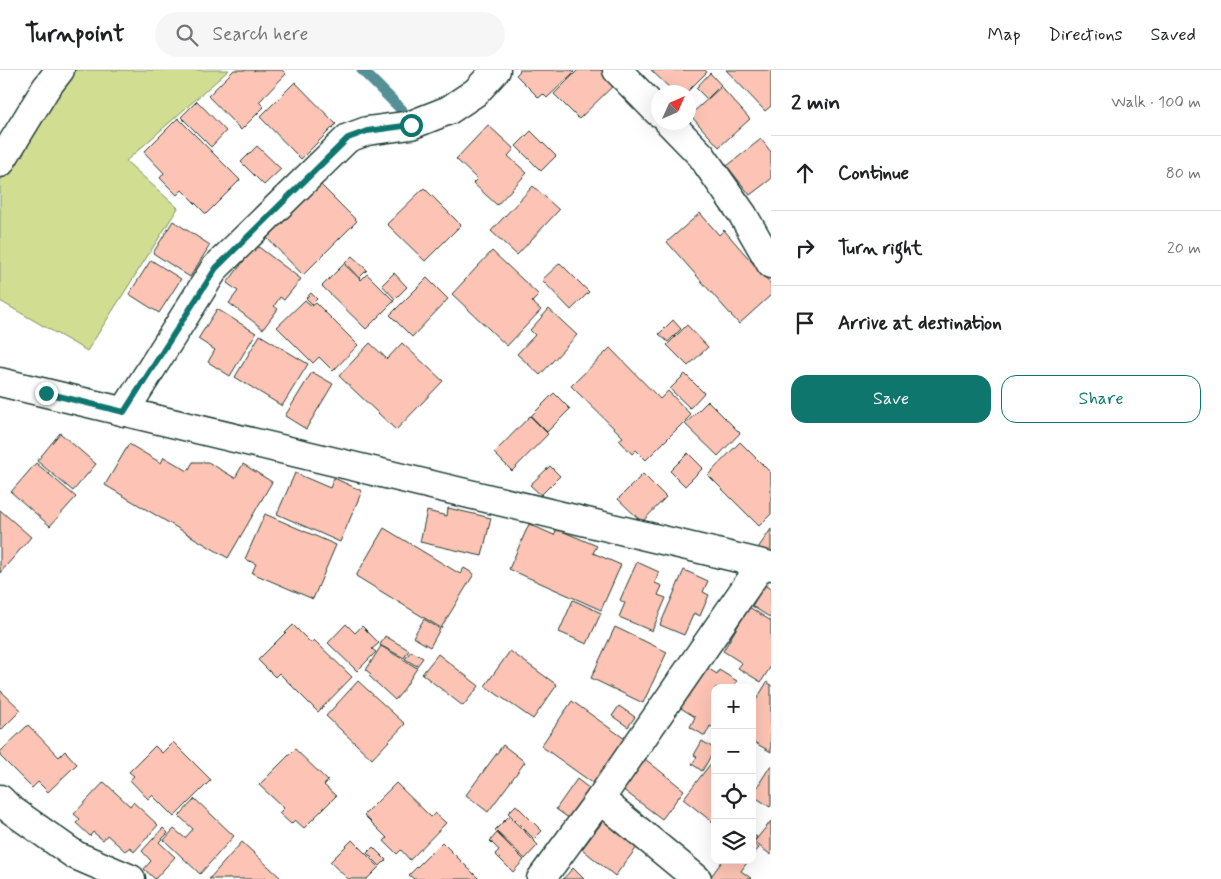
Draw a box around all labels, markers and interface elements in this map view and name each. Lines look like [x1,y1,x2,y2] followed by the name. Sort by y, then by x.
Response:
[155,12,505,57] search box
[25,19,125,50] text: Turnpoint
[173,21,201,49] icon: search
[213,22,308,47] text: Search here
[988,23,1021,47] text: Map
[1049,23,1123,47] text: Directions
[1151,23,1196,47] text: Saved
[651,85,696,130] north arrow
[791,89,840,117] text: 2 min
[1111,92,1201,113] text: Walk · 100 m
[400,114,423,137] route start
[791,159,819,187] icon: ahead
[838,161,909,186] text: Continue
[1166,163,1201,184] text: 80 m
[791,234,819,262] icon: right
[838,236,922,261] text: Turn right
[1167,238,1201,259] text: 20 m
[791,309,819,337] icon: arrive
[838,311,1002,336] text: Arrive at destination
[791,375,991,423] button: Save
[1001,375,1201,423] button: Share
[35,382,58,405] route end
[711,684,756,864] map controls
[711,684,756,729] button: +
[711,729,756,774] button: −
[711,774,756,819] button: locate
[711,819,756,864] button: layers

